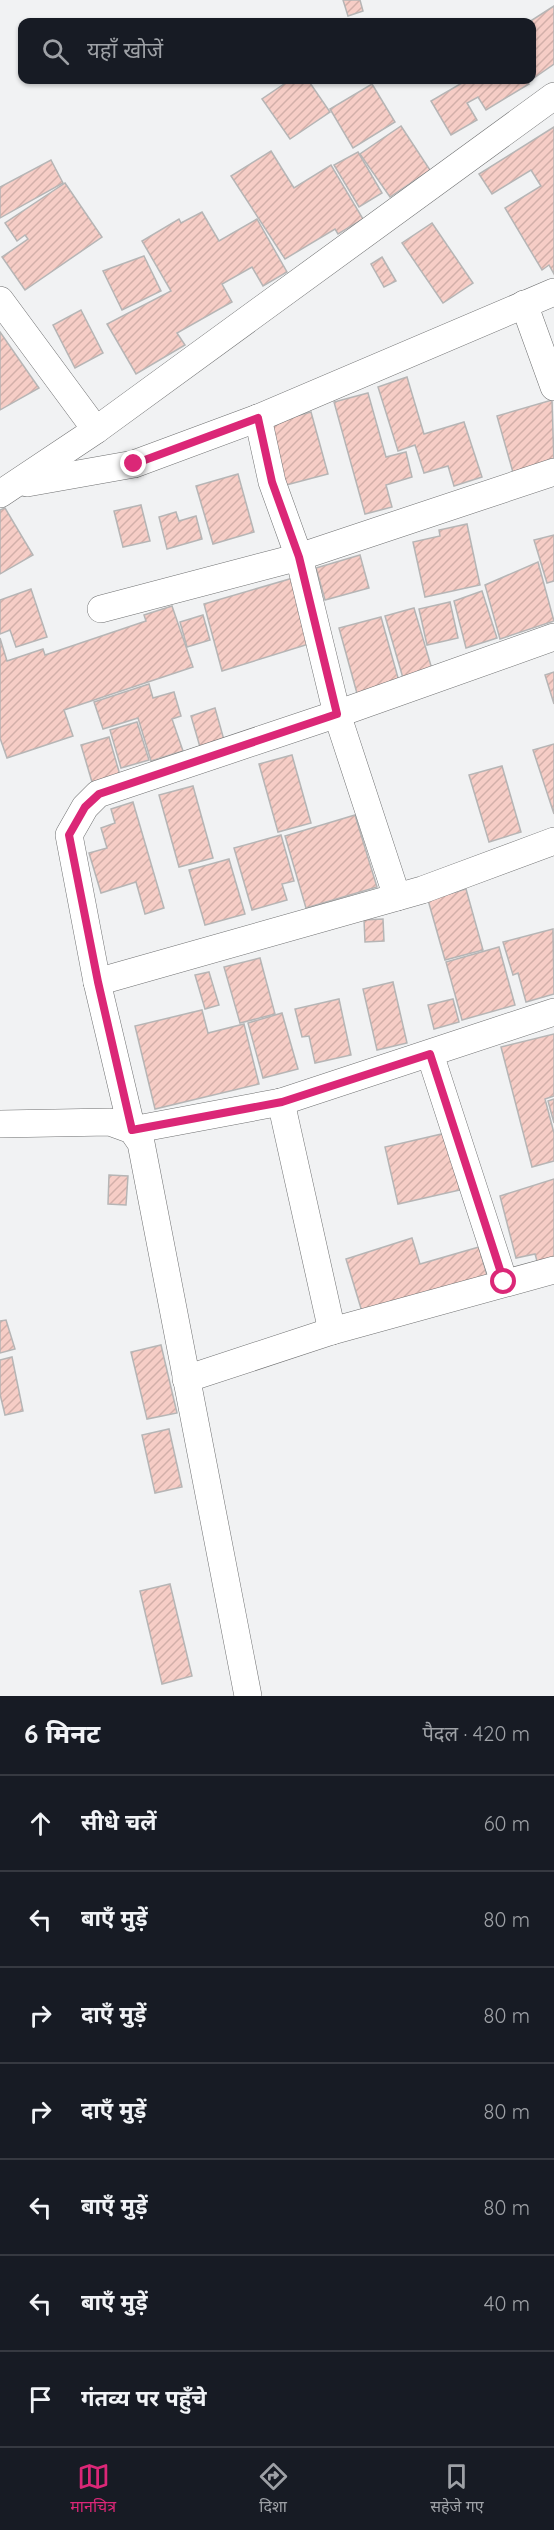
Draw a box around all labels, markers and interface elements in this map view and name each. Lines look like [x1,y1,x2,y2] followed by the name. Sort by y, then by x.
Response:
[18,18,536,84] search box
[39,35,72,68] icon: search
[87,36,163,64] text: यहाँ खोजें
[120,450,146,476] route end
[490,1268,516,1294] route start
[24,1717,100,1750] text: 6 मिनट
[422,1721,530,1746] text: पैदल · 420 m
[24,1807,57,1840] icon: ahead
[81,1808,157,1836] text: सीधे चलें
[484,1811,530,1836] text: 60 m
[24,1903,57,1936] icon: left
[81,1904,147,1932] text: बाएँ मुड़ें
[484,1907,530,1932] text: 80 m
[24,1999,57,2032] icon: right
[81,2000,146,2028] text: दाएँ मुड़ें
[484,2003,530,2028] text: 80 m
[24,2095,57,2128] icon: right
[81,2096,146,2124] text: दाएँ मुड़ें
[484,2099,530,2124] text: 80 m
[24,2191,57,2224] icon: left
[81,2192,147,2220] text: बाएँ मुड़ें
[484,2195,530,2220] text: 80 m
[24,2287,57,2320] icon: left
[81,2288,147,2316] text: बाएँ मुड़ें
[484,2291,530,2316] text: 40 m
[24,2383,57,2416] icon: arrive
[81,2384,206,2412] text: गंतव्य पर पहुँचे
[70,2460,116,2519] tab: मानचित्र
[257,2460,290,2519] tab: दिशा
[430,2460,484,2519] tab: सहेजे गए

